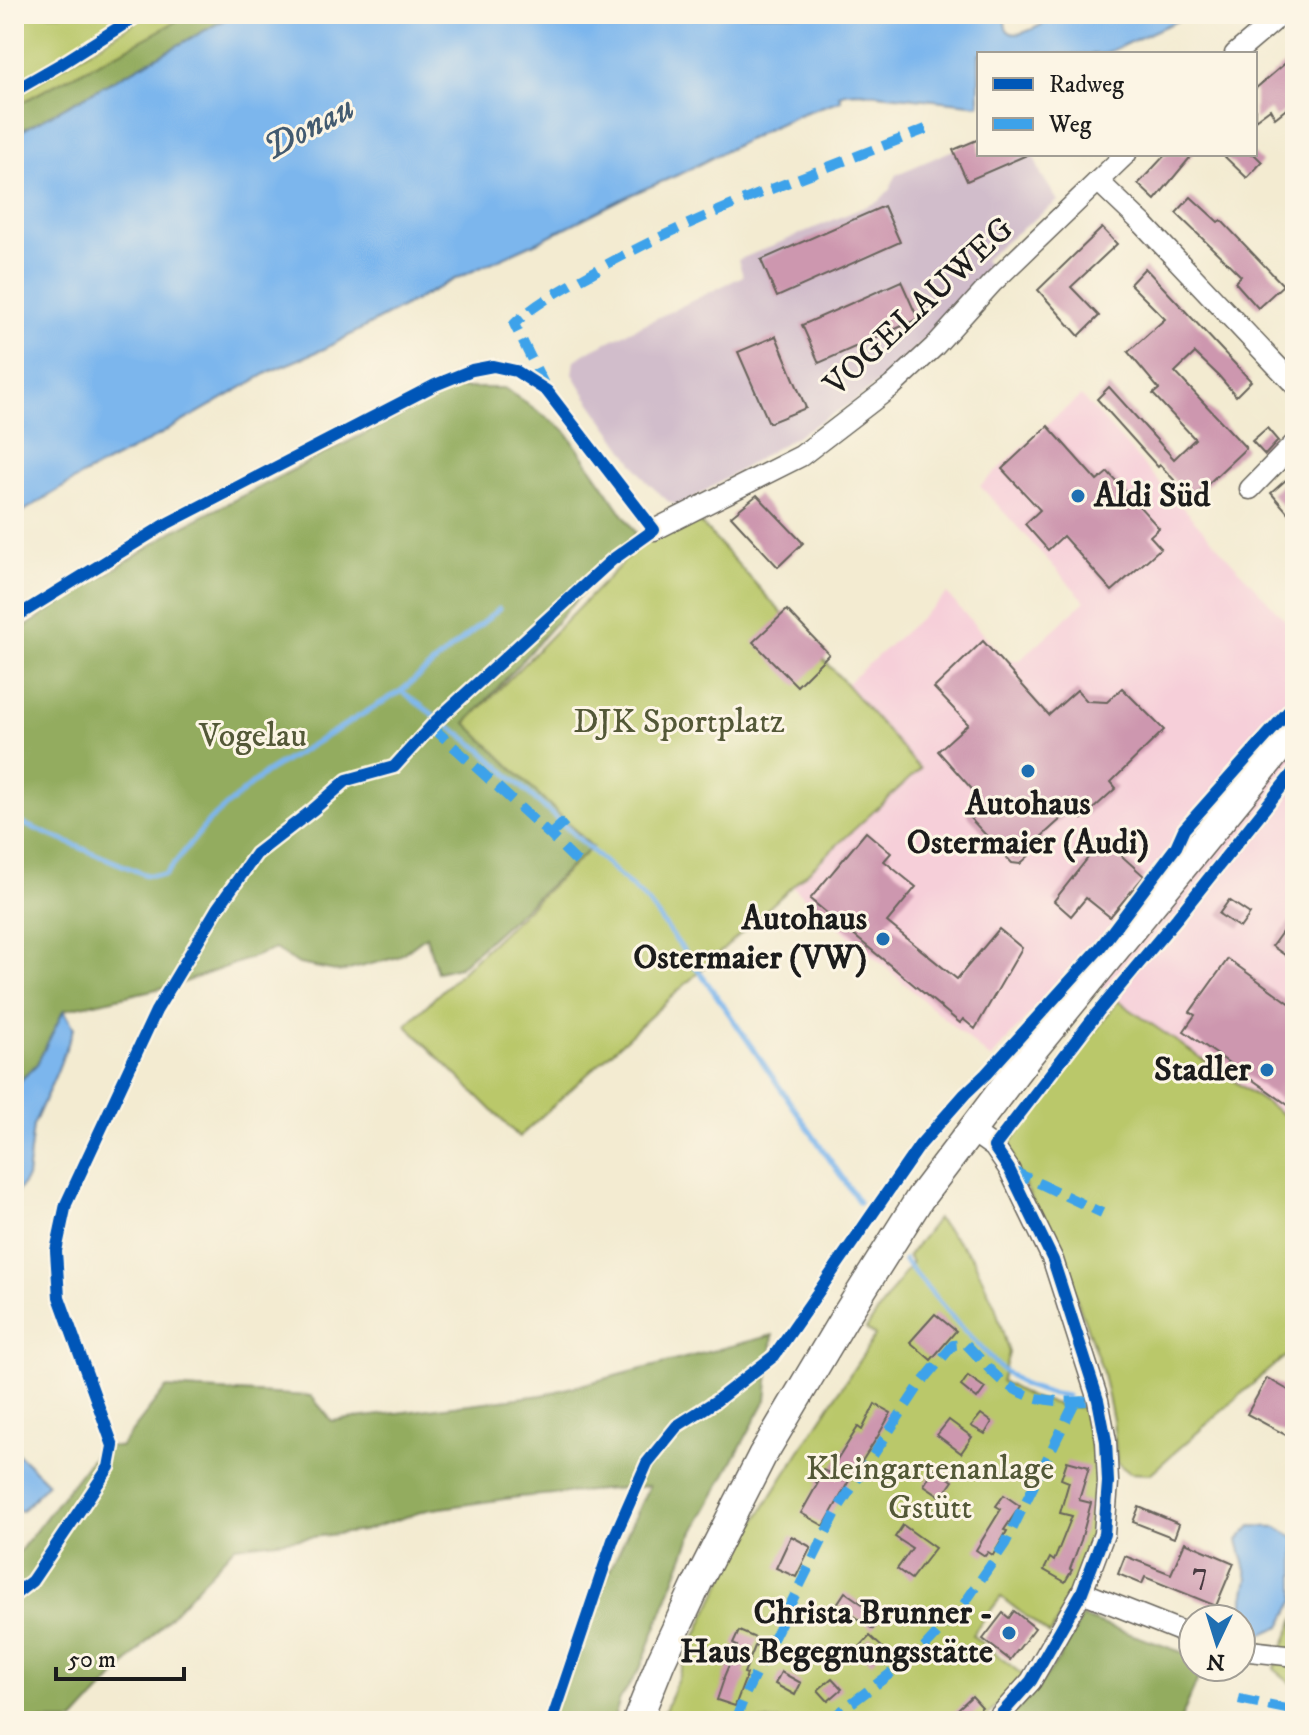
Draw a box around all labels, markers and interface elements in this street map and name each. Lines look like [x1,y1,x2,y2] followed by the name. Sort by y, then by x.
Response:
[977,52,1257,156] legend
[1049,70,1124,100] text: Radweg
[255,85,363,171] water label: Donau
[1048,110,1092,140] text: Weg
[815,208,1023,406] street label: VOGELAUWEG
[1093,475,1211,517] place label: Aldi Süd
[1069,487,1087,505] marker: Aldi Süd
[573,701,785,743] park label: DJK Sportplatz
[198,715,307,757] park label: Vogelau
[1019,762,1037,780] marker: Autohaus Ostermaier (Audi)
[907,783,1149,864] place label: Autohaus Ostermaier (Audi)
[633,898,867,979] place label: Autohaus Ostermaier (VW)
[874,930,892,948] marker: Autohaus Ostermaier (VW)
[1154,1049,1251,1091] place label: Stadler
[1258,1061,1276,1079] marker: Stadler
[806,1448,1054,1529] park label: Kleingartenanlage Gstütt
[1192,1556,1208,1593] house number: 7
[680,1592,993,1673] place label: Christa Brunner - Haus Begegnungsstätte
[1177,1603,1257,1683] north arrow
[1000,1624,1018,1642] marker: Christa Brunner - Haus Begegnungsstätte
[56,1631,184,1681] scale bar
[68,1645,116,1675] text: 50 m
[1206,1647,1226,1676] text: N

